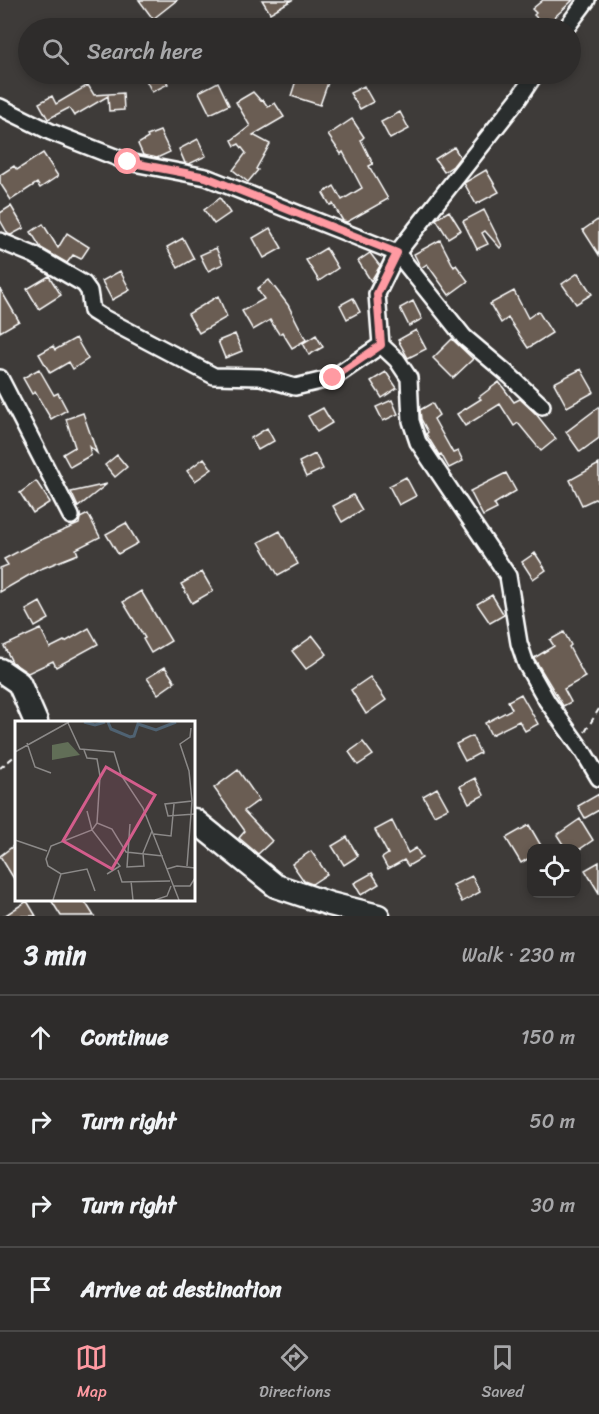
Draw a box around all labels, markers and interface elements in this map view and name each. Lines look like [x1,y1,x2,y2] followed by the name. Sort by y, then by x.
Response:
[18,18,581,84] search box
[87,32,203,71] text: Search here
[39,35,72,68] icon: search
[114,148,140,174] route start
[319,364,345,390] route end
[15,721,195,901] inset map
[527,844,581,898] map controls
[527,844,581,898] button: locate
[24,932,86,978] text: 3 min
[462,938,575,973] text: Walk · 230 m
[81,1018,169,1057] text: Continue
[521,1020,575,1055] text: 150 m
[24,1021,57,1054] icon: ahead
[81,1102,176,1141] text: Turn right
[530,1104,575,1139] text: 50 m
[24,1105,57,1138] icon: right
[81,1186,176,1225] text: Turn right
[531,1188,575,1223] text: 30 m
[24,1189,57,1222] icon: right
[81,1270,282,1309] text: Arrive at destination
[24,1273,57,1306] icon: arrive
[75,1341,108,1406] tab: Map
[259,1341,331,1406] tab: Directions
[481,1341,524,1406] tab: Saved

